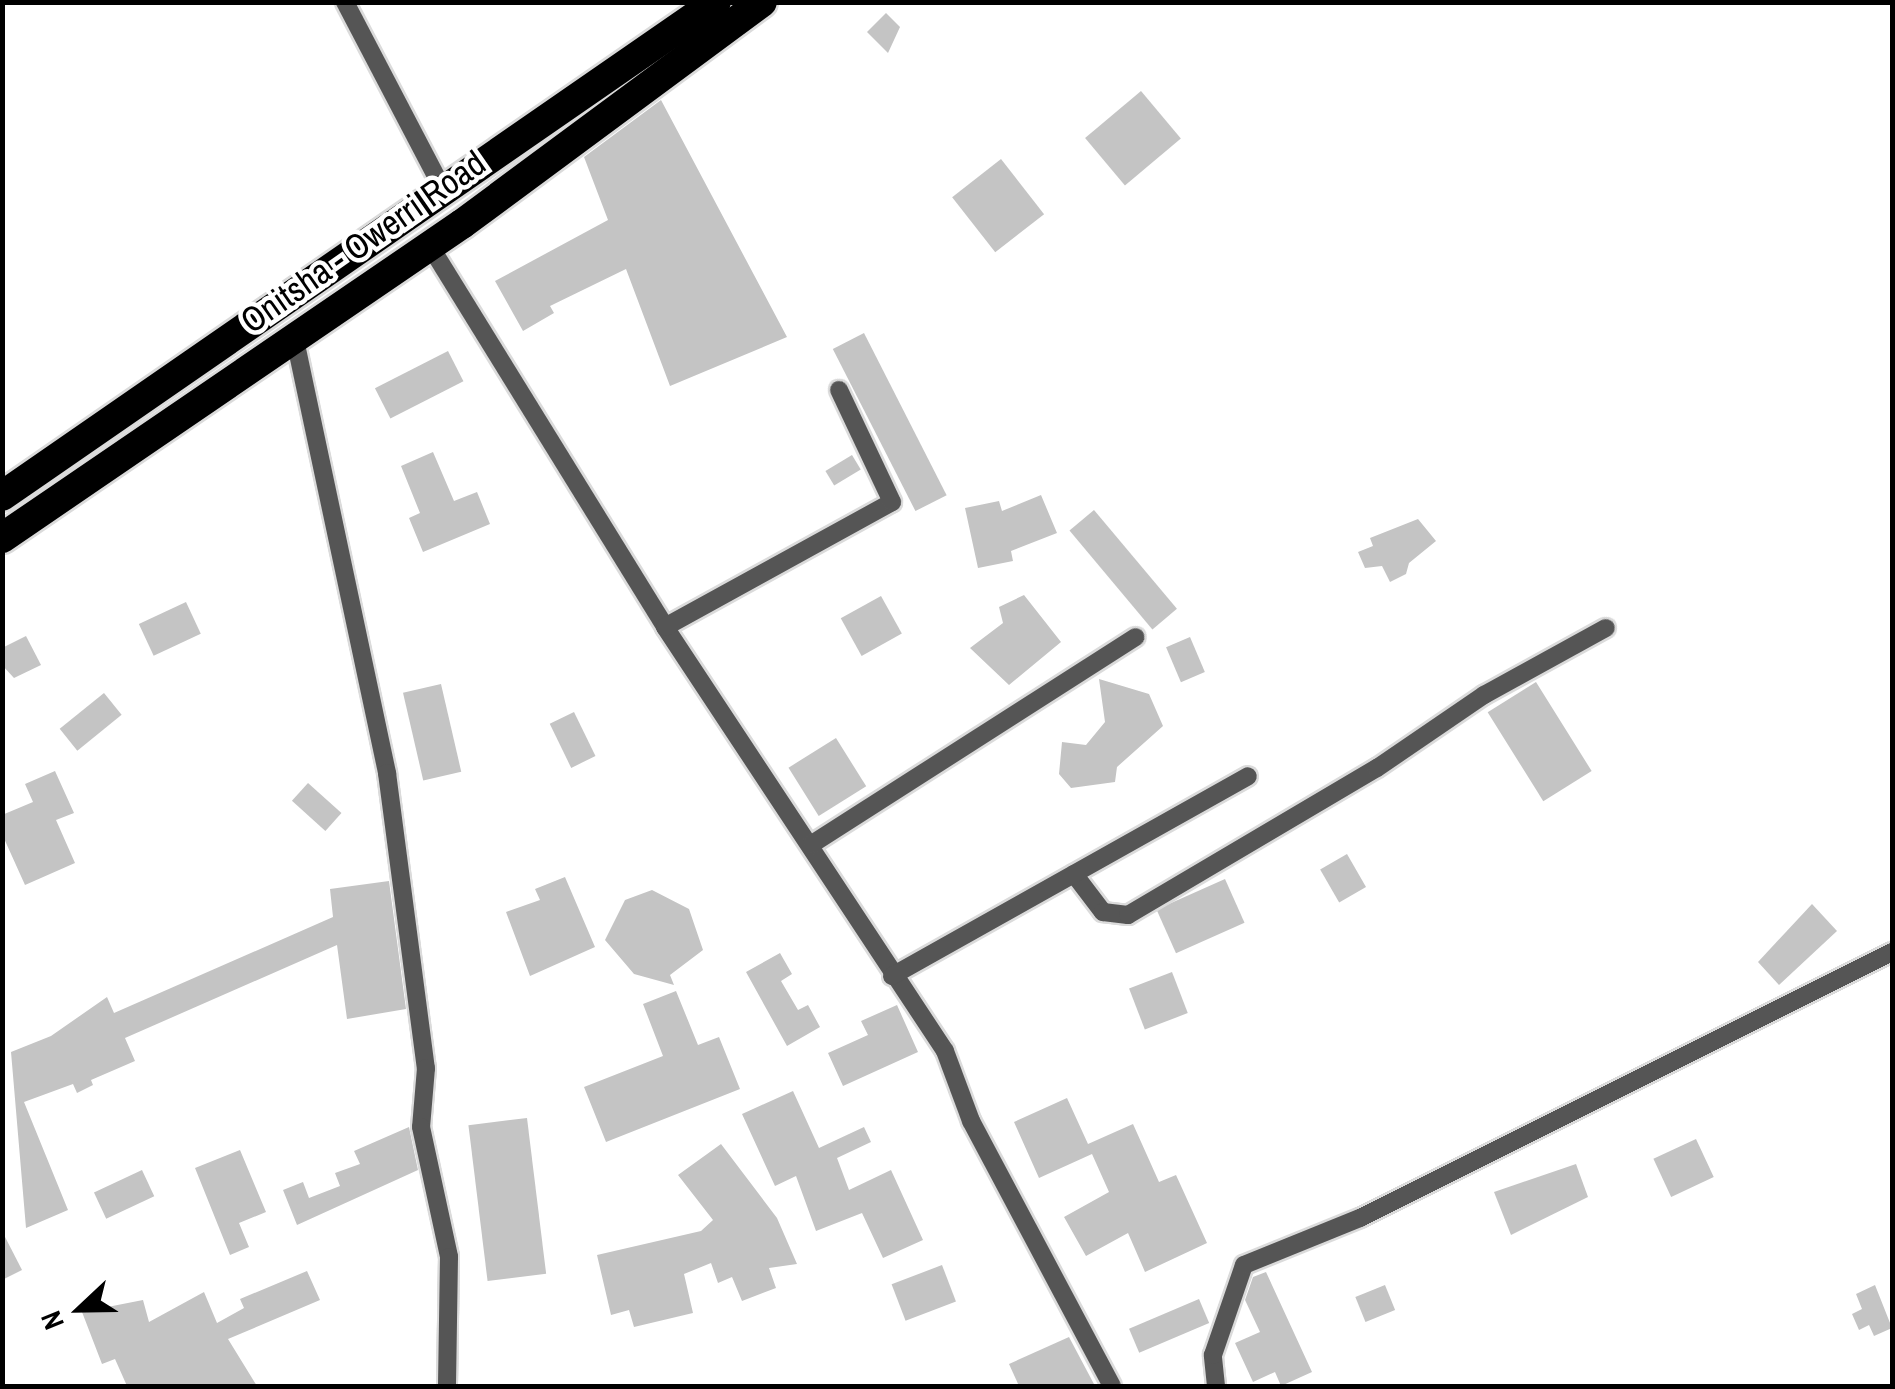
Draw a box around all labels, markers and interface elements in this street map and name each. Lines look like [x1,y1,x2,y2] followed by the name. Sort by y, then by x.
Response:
[233,142,493,342] street label: Onitsha - Owerri Road
[30,1259,130,1359] north arrow
[31,1305,73,1335] text: N

